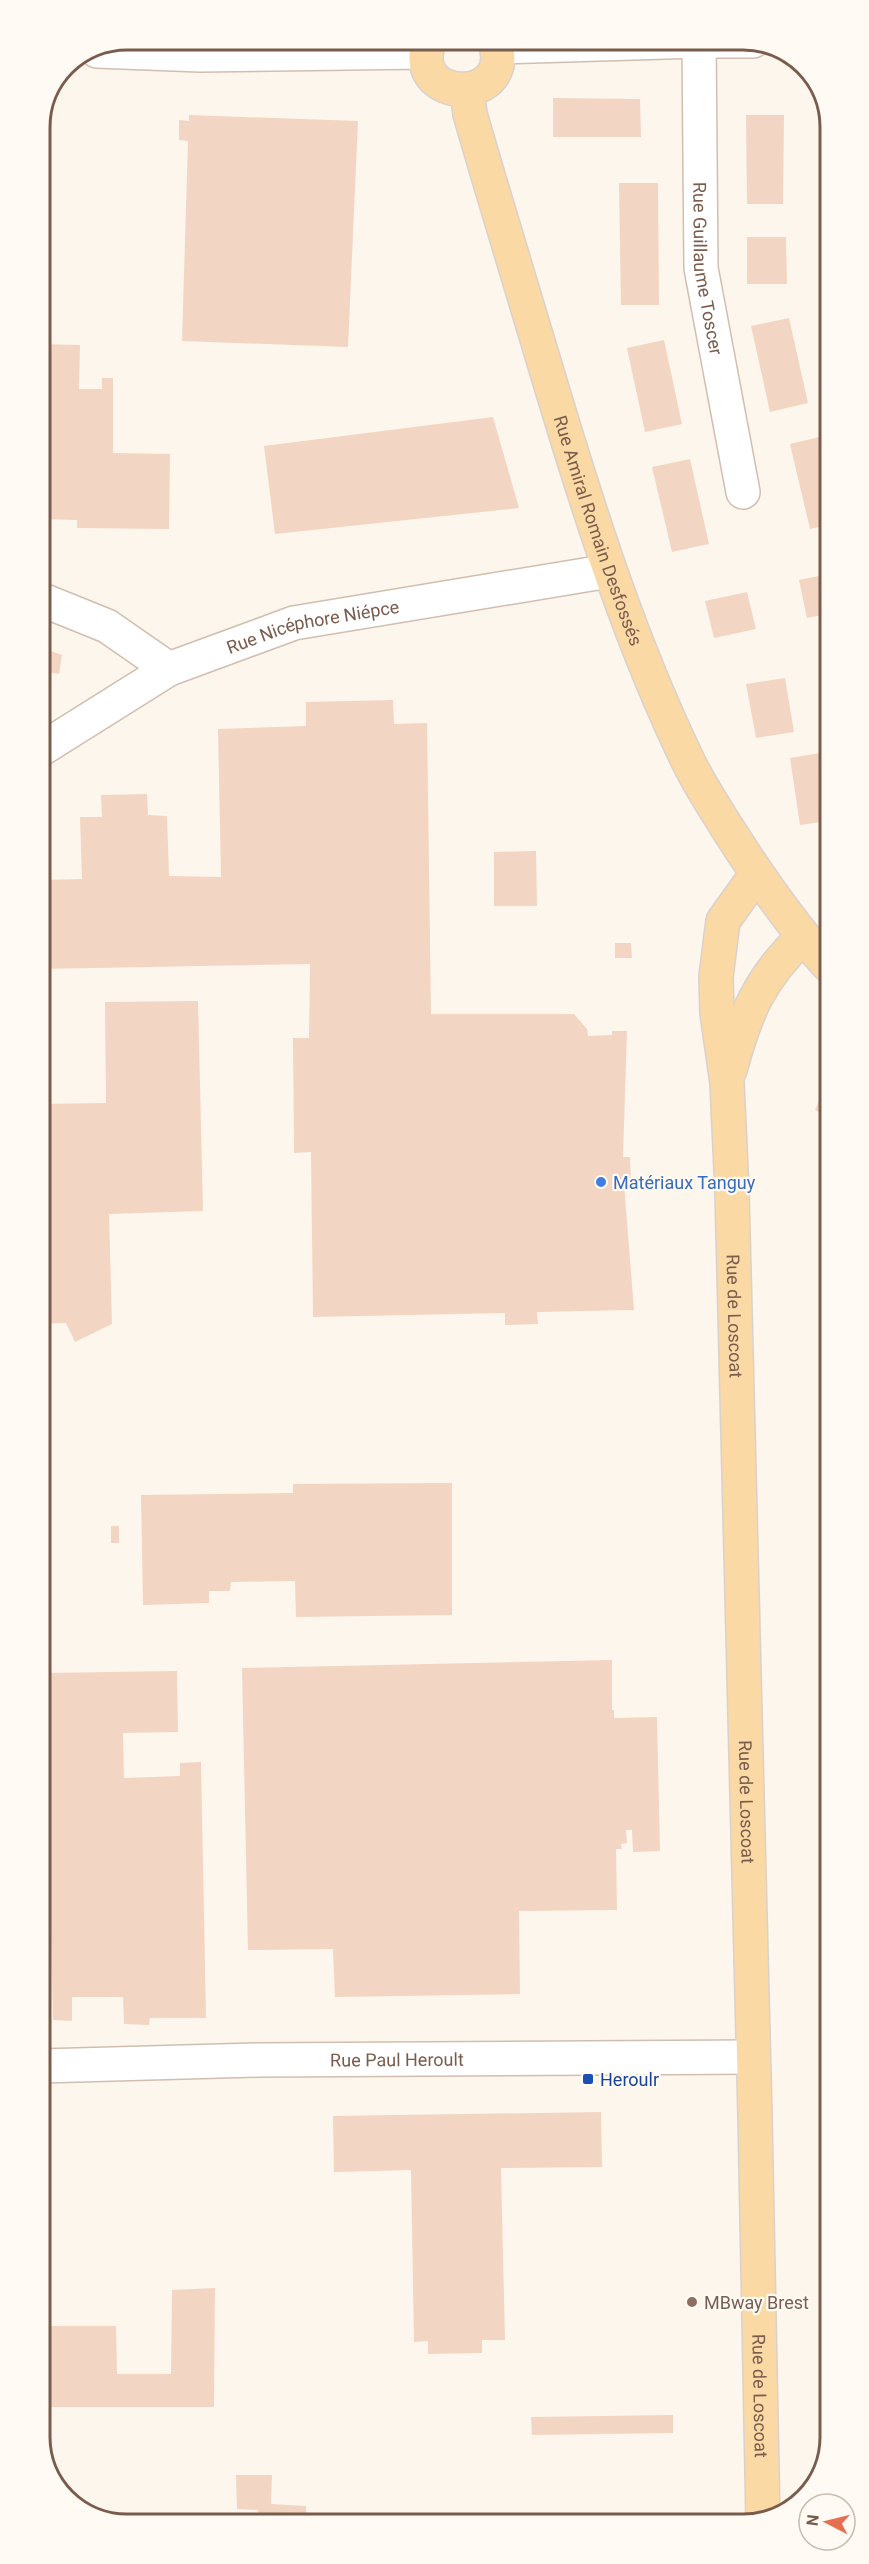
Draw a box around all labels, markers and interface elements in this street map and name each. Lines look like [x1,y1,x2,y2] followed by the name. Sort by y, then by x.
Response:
[690,182,728,356] street label: Rue Guillaume Toscer
[550,413,647,649] street label: Rue Amiral Romain Desfossés
[224,595,400,657] street label: Rue Nicéphore Niépce
[613,1172,756,1193] place label: Matériaux Tanguy
[594,1175,608,1189] marker: Matériaux Tanguy
[723,1254,747,1378] street label: Rue de Loscoat
[735,1740,759,1864] street label: Rue de Loscoat
[330,2048,464,2070] street label: Rue Paul Heroult
[600,2069,659,2090] place label: Heroulr
[581,2072,595,2086] marker: Heroulr
[704,2292,809,2313] place label: MBway Brest
[685,2295,699,2309] marker: MBway Brest
[749,2334,772,2458] street label: Rue de Loscoat
[797,2492,857,2552] north arrow
[802,2513,823,2527] text: N

